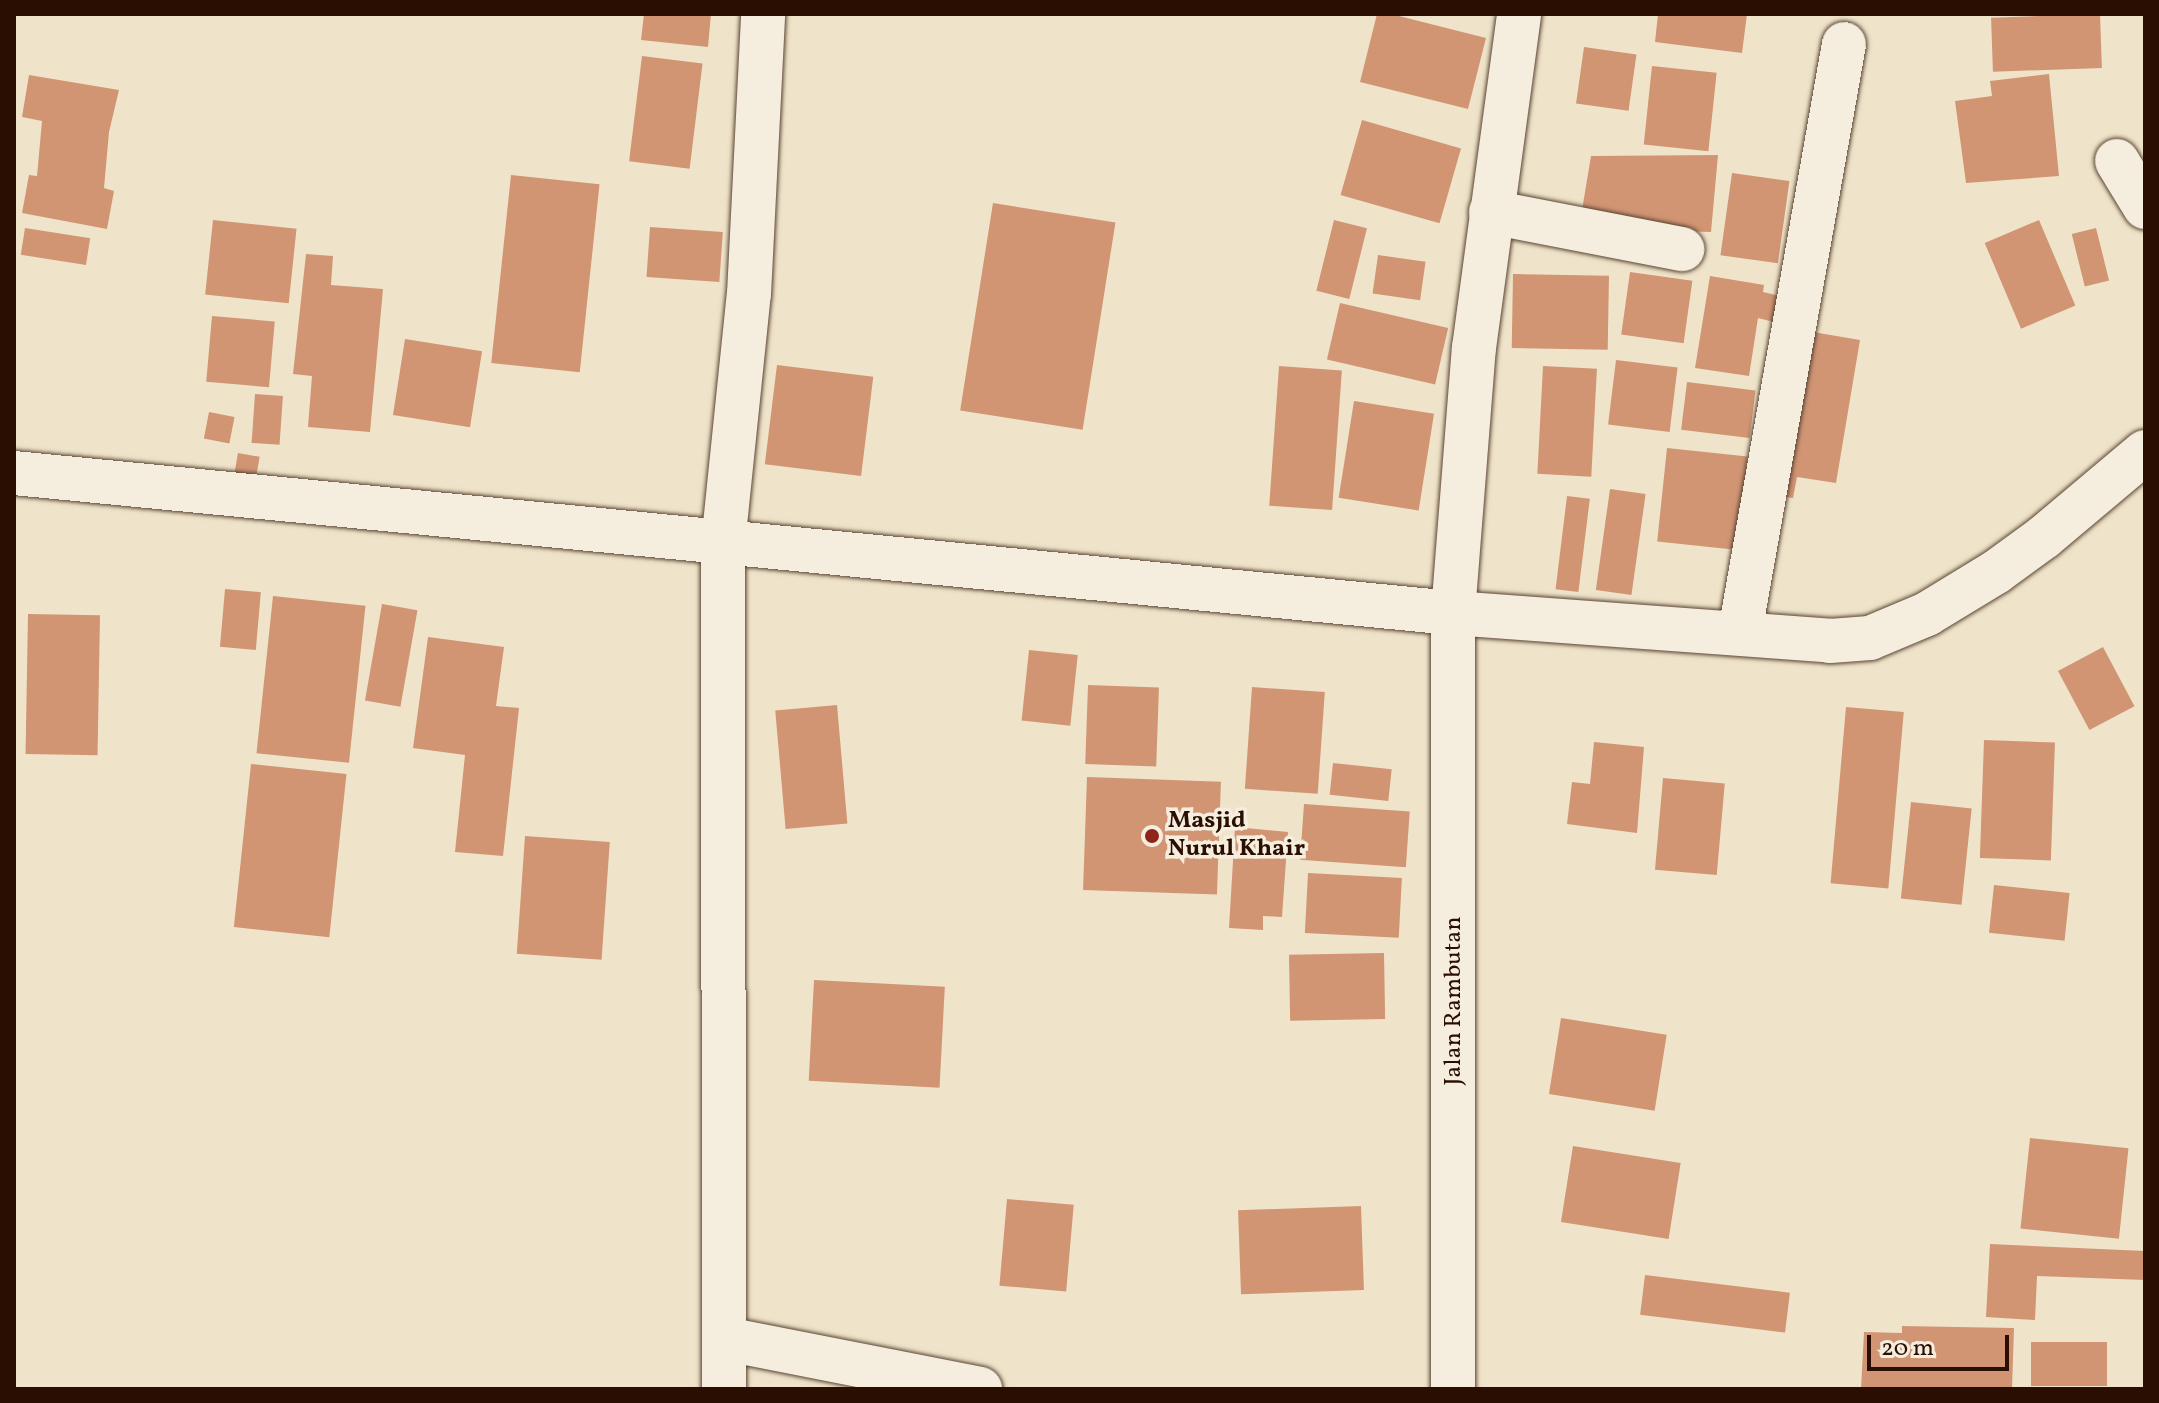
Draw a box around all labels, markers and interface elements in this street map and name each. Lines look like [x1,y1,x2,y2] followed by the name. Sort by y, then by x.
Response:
[1168,808,1305,864] place label: Masjid Nurul Khair
[1143,827,1161,845] marker: Masjid Nurul Khair
[1441,916,1469,1086] street label: Jalan Rambutan
[1871,1319,2013,1369] scale bar
[1881,1332,1934,1366] text: 20 m

